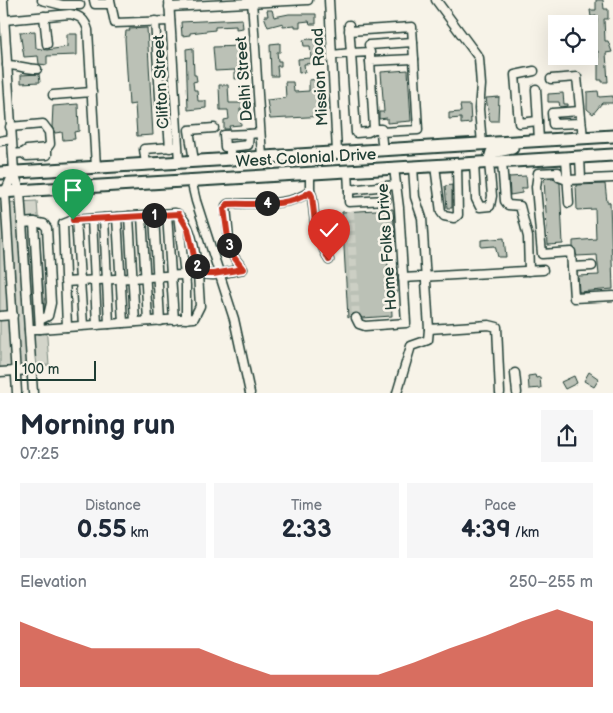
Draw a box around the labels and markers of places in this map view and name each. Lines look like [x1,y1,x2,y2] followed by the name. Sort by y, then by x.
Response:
[52,169,94,220] pin
[254,190,280,216] pin: 4
[142,202,166,228] pin: 1
[308,209,350,260] pin
[216,232,242,258] pin: 3
[184,254,210,278] pin: 2

